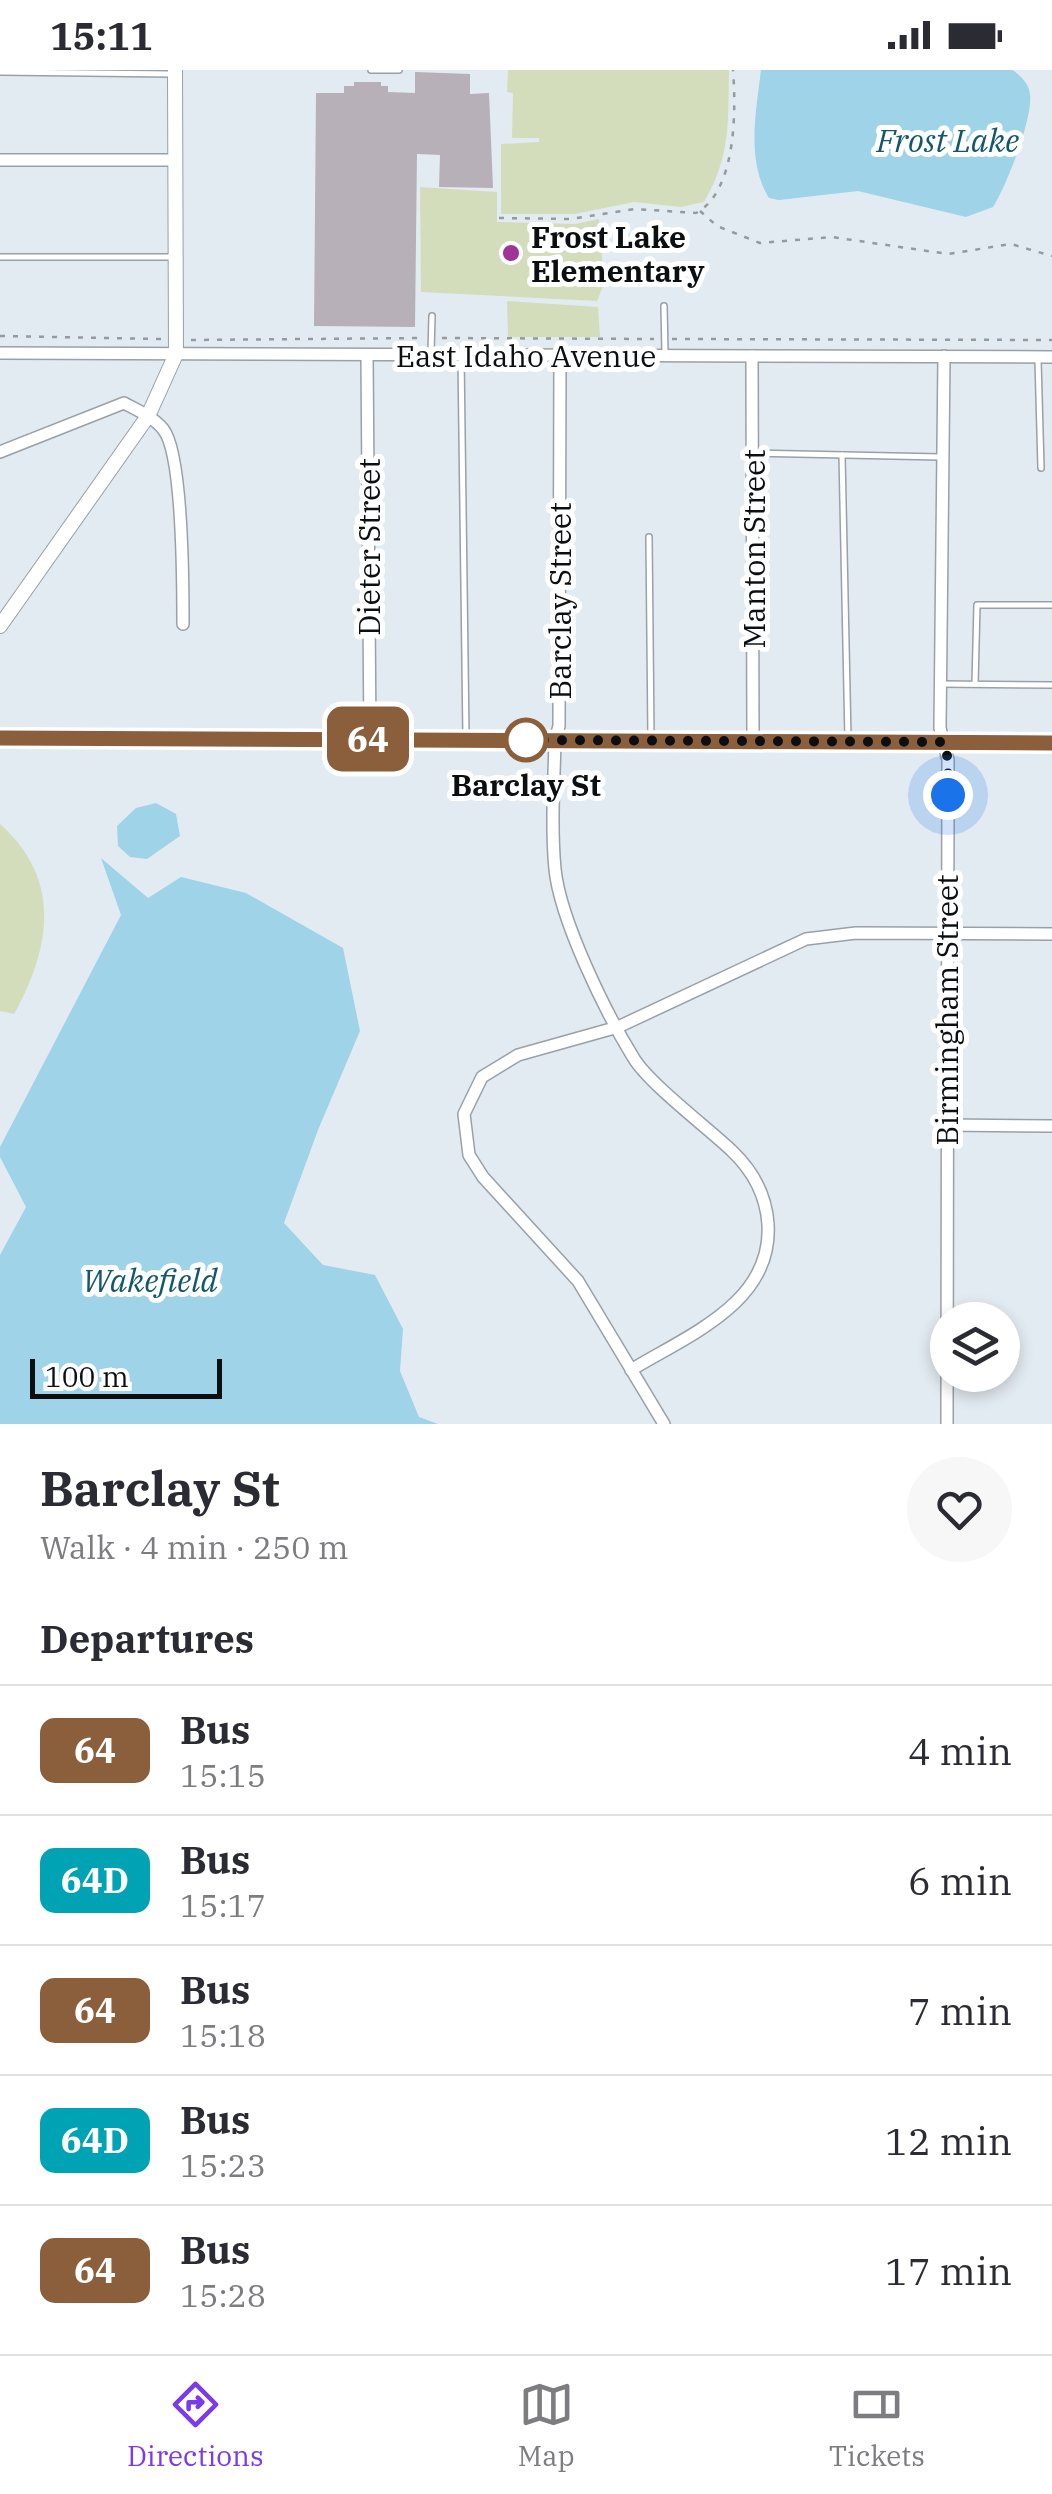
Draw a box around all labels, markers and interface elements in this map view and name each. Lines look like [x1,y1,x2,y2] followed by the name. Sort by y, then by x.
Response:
[50,11,153,60] text: 15:11
[876,119,1019,161] water label: Frost Lake
[531,217,705,290] place label: Frost Lake Elementary
[500,242,522,264] marker: Frost Lake Elementary
[396,336,656,375] street label: East Idaho Avenue
[734,449,773,649] street label: Manton Street
[349,458,388,636] street label: Dieter Street
[540,502,579,700] street label: Barclay Street
[323,706,413,772] line badge: 64
[347,716,389,762] text: 64
[505,719,547,761] marker: Barclay St
[451,765,601,804] place label: Barclay St
[923,770,973,820] your location
[927,874,966,1146] street label: Birmingham Street
[82,1259,218,1301] water label: Wakefield
[930,1302,1020,1392] map controls
[930,1302,1020,1392] button: layers
[30,1354,222,1398] scale bar
[45,1358,129,1395] text: 100 m
[40,1457,280,1519] text: Barclay St
[907,1457,1012,1562] button: heart
[40,1526,348,1568] text: Walk · 4 min · 250 m
[40,1614,254,1663] text: Departures
[180,1705,250,1754] text: Bus
[908,1726,1012,1775] text: 4 min
[74,1727,116,1773] text: 64
[180,1754,266,1796] text: 15:15
[180,1835,250,1884] text: Bus
[908,1856,1012,1905] text: 6 min
[61,1857,129,1903] text: 64D
[180,1884,266,1926] text: 15:17
[180,1965,250,2014] text: Bus
[908,1986,1012,2035] text: 7 min
[74,1987,116,2033] text: 64
[180,2014,266,2056] text: 15:18
[180,2095,250,2144] text: Bus
[885,2116,1012,2165] text: 12 min
[61,2117,129,2163] text: 64D
[180,2144,266,2186] text: 15:23
[180,2225,250,2274] text: Bus
[885,2246,1012,2295] text: 17 min
[74,2247,116,2293] text: 64
[180,2274,266,2316] text: 15:28
[127,2377,264,2474] tab: Directions
[518,2377,575,2474] tab: Map
[829,2377,925,2474] tab: Tickets

